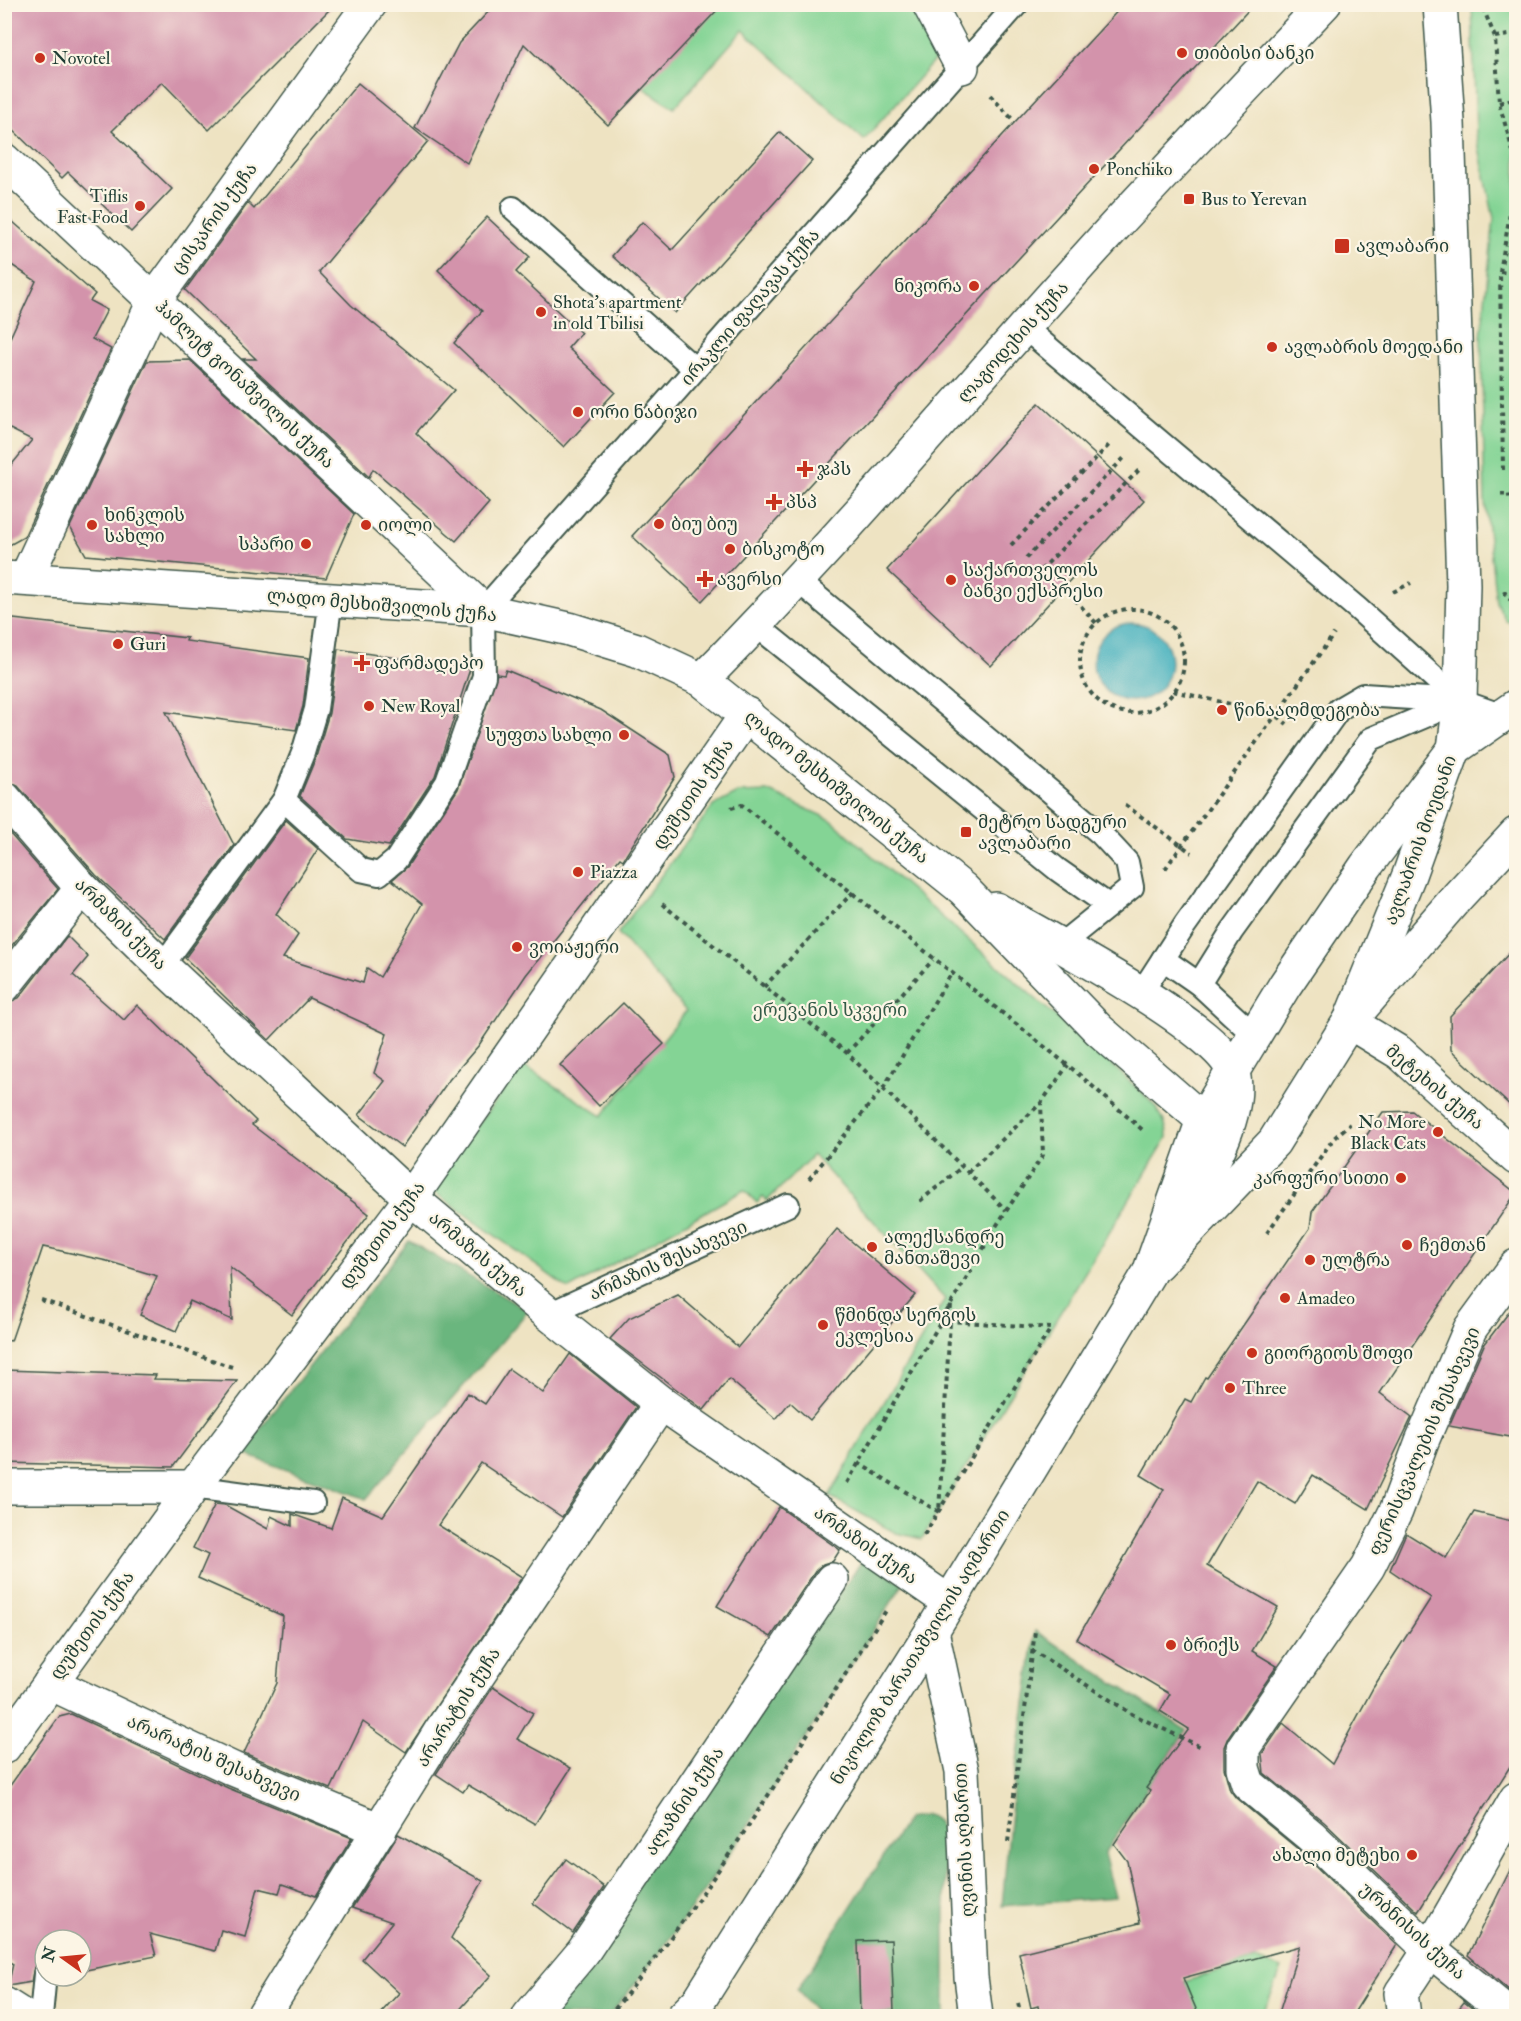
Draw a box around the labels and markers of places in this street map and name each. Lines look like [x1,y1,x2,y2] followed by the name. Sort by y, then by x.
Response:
[1194,42,1314,65] place label: თიბისი ბანკი
[1175,46,1189,60] marker: თიბისი ბანკი
[52,47,111,70] place label: Novotel
[33,51,47,65] marker: Novotel
[1106,158,1173,181] place label: Ponchiko
[1087,162,1101,176] marker: Ponchiko
[57,185,128,229] place label: Tiflis Fast Food
[1201,188,1307,211] place label: Bus to Yerevan
[1182,192,1196,206] marker: Bus to Yerevan
[133,199,147,213] marker: Tiflis Fast Food
[1356,235,1449,258] place label: ავლაბარი
[1333,237,1351,255] marker: ავლაბარი
[894,275,962,298] place label: ნიკორა
[967,279,981,293] marker: ნიკორა
[553,291,682,335] place label: Shota's apartment in old Tbilisi
[534,305,548,319] marker: Shota's apartment in old Tbilisi
[1284,336,1463,359] place label: ავლაბრის მოედანი
[1265,340,1279,354] marker: ავლაბრის მოედანი
[590,401,698,424] place label: ორი ნაბიჯი
[571,405,585,419] marker: ორი ნაბიჯი
[817,458,851,481] place label: ჯპს
[798,462,812,476] marker: ჯპს
[786,491,817,514] place label: პსპ
[767,495,781,509] marker: პსპ
[104,504,185,548] place label: ხინკლის სახლი
[671,513,738,536] place label: ბიუ ბიუ
[378,514,432,537] place label: იოლი
[652,517,666,531] marker: ბიუ ბიუ
[85,518,99,532] marker: ხინკლის სახლი
[359,518,373,532] marker: იოლი
[238,533,294,556] place label: სპარი
[299,537,313,551] marker: სპარი
[742,538,825,561] place label: ბისკოტო
[723,542,737,556] marker: ბისკოტო
[963,559,1103,603] place label: საქართველოს ბანკი ექსპრესი
[717,568,782,591] place label: ავერსი
[698,572,712,586] marker: ავერსი
[944,573,958,587] marker: საქართველოს ბანკი ექსპრესი
[130,633,166,656] place label: Guri
[111,637,125,651] marker: Guri
[374,652,484,675] place label: ფარმადეპო
[355,656,369,670] marker: ფარმადეპო
[381,695,461,718] place label: New Royal
[362,699,376,713] marker: New Royal
[1234,699,1380,722] place label: წინააღმდეგობა
[1215,703,1229,717] marker: წინააღმდეგობა
[485,724,612,747] place label: სუფთა სახლი
[617,728,631,742] marker: სუფთა სახლი
[978,811,1127,855] place label: მეტრო სადგური ავლაბარი
[959,825,973,839] marker: მეტრო სადგური ავლაბარი
[590,861,638,884] place label: Piazza
[571,865,585,879] marker: Piazza
[529,936,619,959] place label: ვოიაჟერი
[510,940,524,954] marker: ვოიაჟერი
[1350,1111,1426,1155] place label: No More Black Cats
[1431,1125,1445,1139] marker: No More Black Cats
[1253,1167,1389,1190] place label: კარფური სითი
[1394,1171,1408,1185] marker: კარფური სითი
[884,1226,1005,1270] place label: ალექსანდრე მანთაშევი
[1419,1234,1486,1257] place label: ჩემთან
[1400,1238,1414,1252] marker: ჩემთან
[865,1240,879,1254] marker: ალექსანდრე მანთაშევი
[1322,1249,1390,1272] place label: ულტრა
[1303,1253,1317,1267] marker: ულტრა
[1296,1287,1355,1310] place label: Amadeo
[1278,1291,1292,1305] marker: Amadeo
[835,1304,976,1348] place label: წმინდა სერგოს ეკლესია
[816,1318,830,1332] marker: წმინდა სერგოს ეკლესია
[1264,1342,1413,1365] place label: გიორგიოს შოფი
[1245,1346,1259,1360] marker: გიორგიოს შოფი
[1242,1377,1287,1400] place label: Three
[1223,1381,1237,1395] marker: Three
[1183,1634,1240,1657] place label: ბრიქს
[1164,1638,1178,1652] marker: ბრიქს
[1272,1844,1400,1867] place label: ახალი მეტეხი
[1405,1848,1419,1862] marker: ახალი მეტეხი

